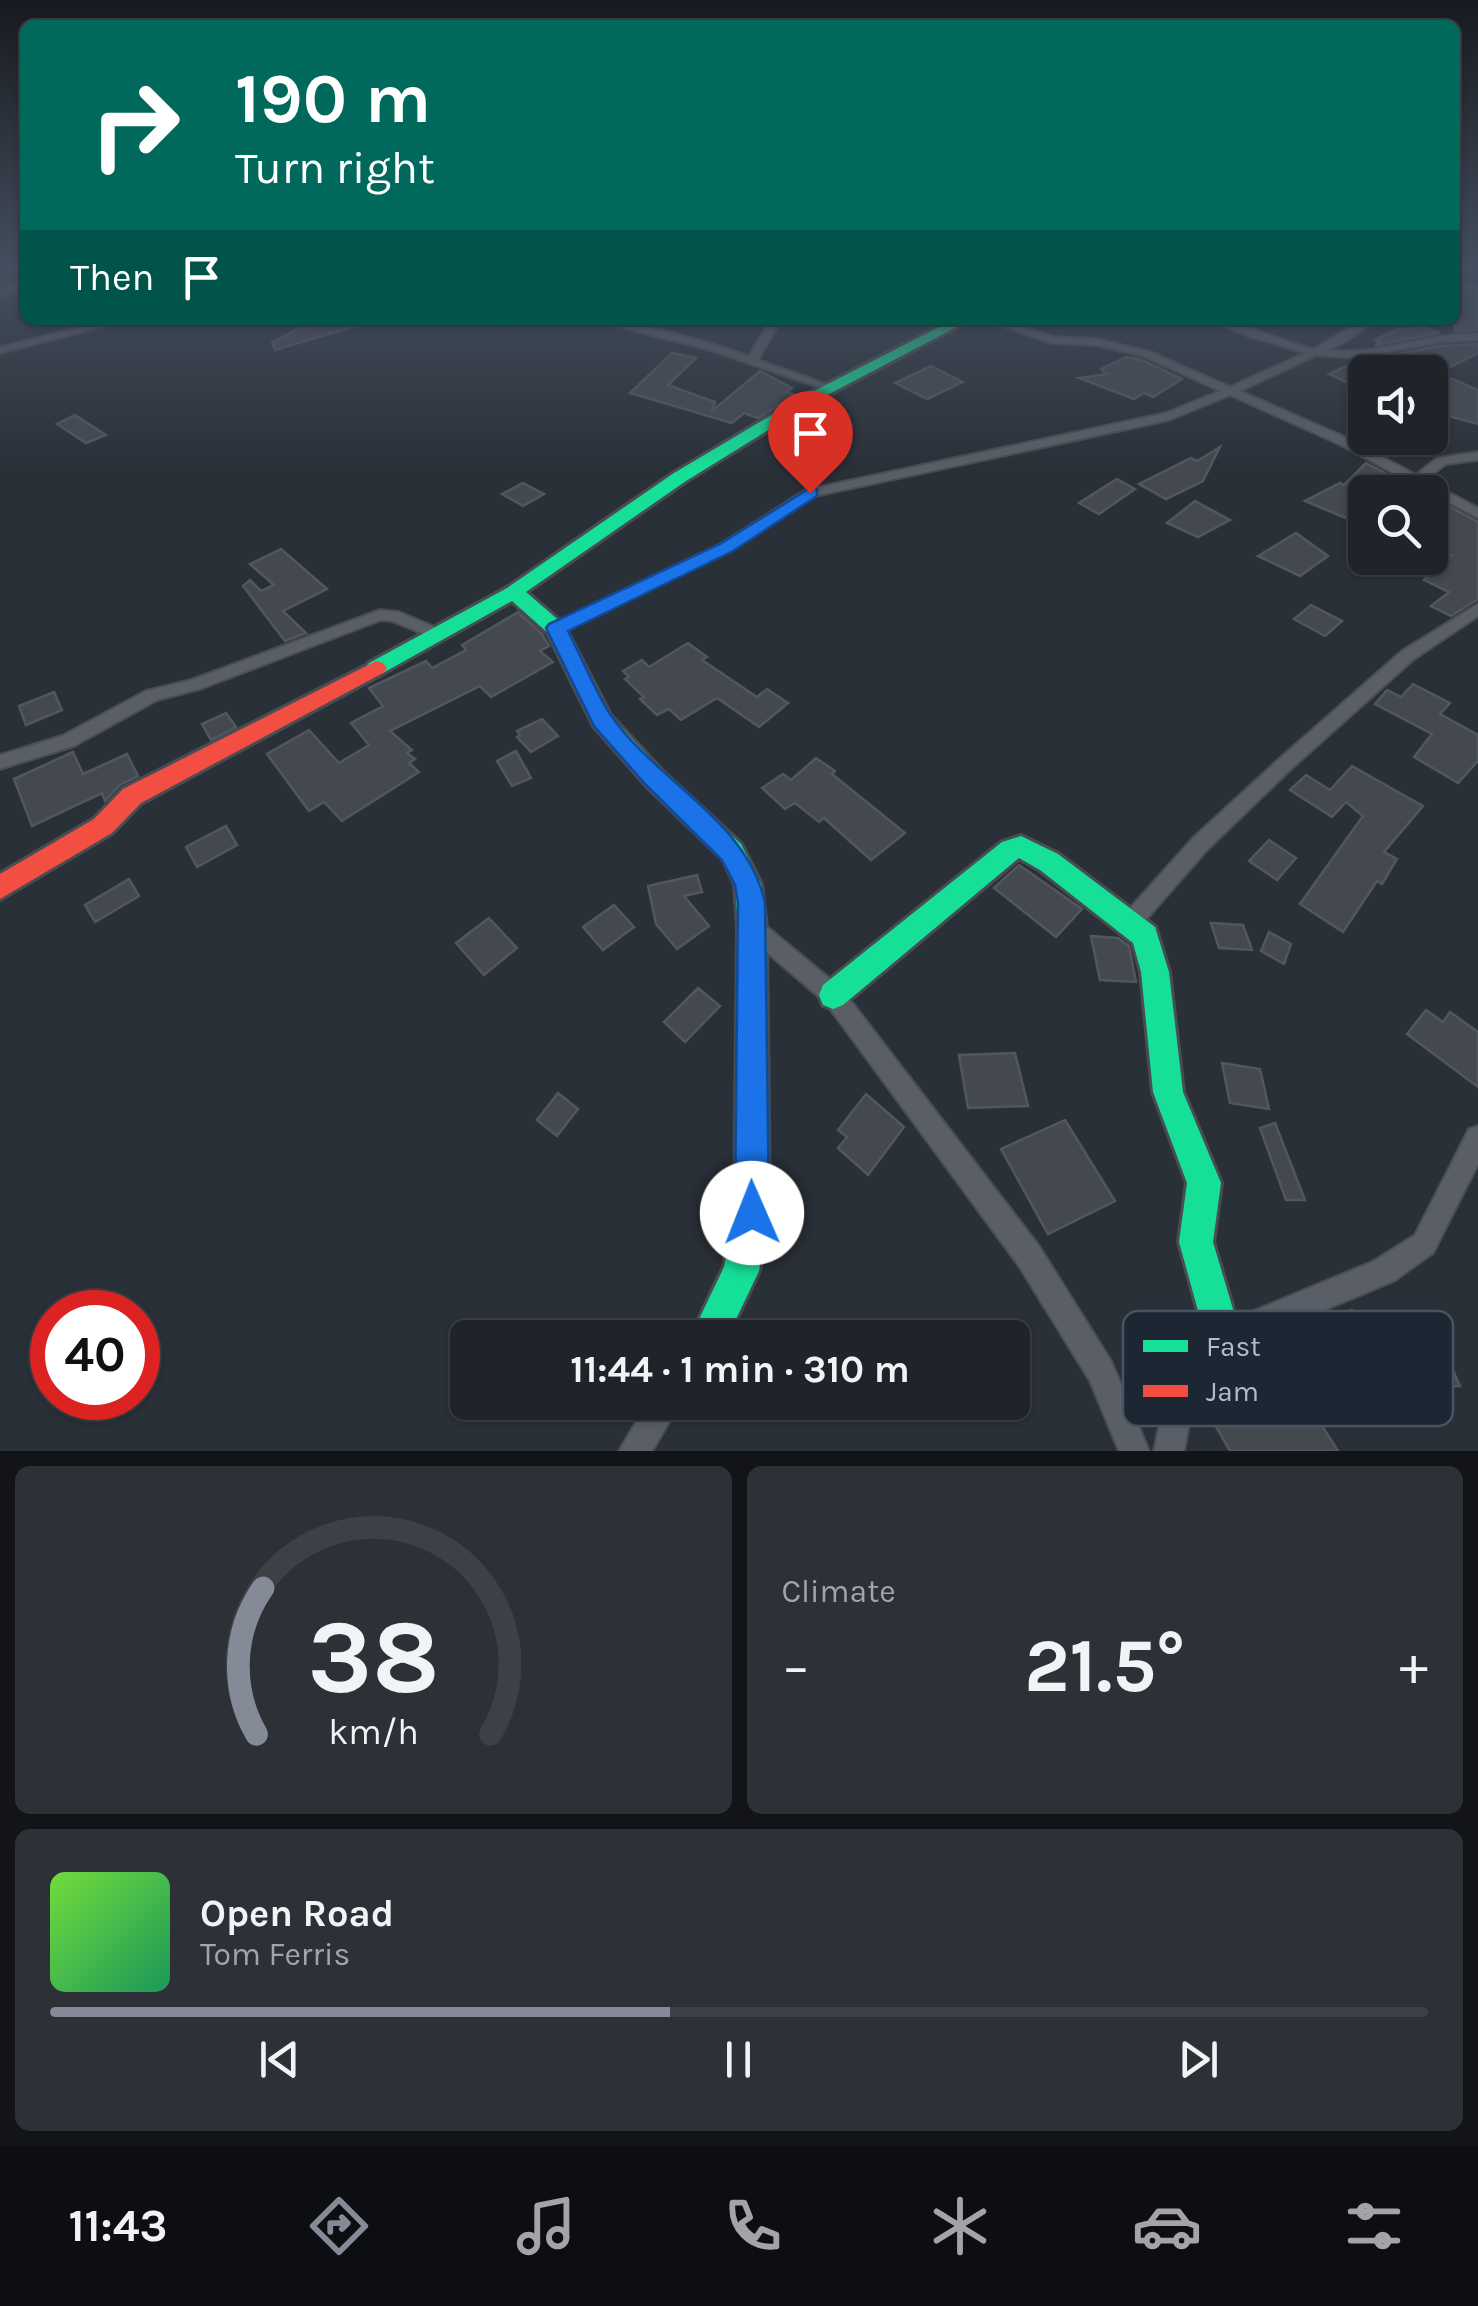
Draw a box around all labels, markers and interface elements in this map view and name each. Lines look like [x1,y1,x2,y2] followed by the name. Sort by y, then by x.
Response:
[235,58,431,140] text: 190 m
[70,60,200,190] icon: right
[235,142,435,194] text: Turn right
[174,250,229,305] icon: arrive
[70,255,154,300] text: Then
[1348,355,1448,575] map controls
[1348,355,1448,455] button: sound
[768,391,853,494] pin
[783,406,838,461] icon: arrive
[1348,475,1448,575] button: search
[700,1161,804,1265] position arrow
[30,1290,160,1420] speed limit sign: 40
[1123,1311,1453,1426] legend
[1206,1330,1261,1363] text: Fast
[570,1347,910,1392] text: 11:44 · 1 min · 310 m
[1206,1375,1259,1408] text: Jam
[782,1573,896,1610] text: Climate
[307,1597,439,1718] text: 38
[1024,1622,1185,1710] text: 21.5°
[782,1634,810,1698] text: −
[1399,1634,1428,1698] text: +
[328,1711,419,1753] text: km/h
[200,1891,394,1936] text: Open Road
[200,1936,350,1973] text: Tom Ferris
[252,2032,307,2087] icon: previous
[711,2032,766,2087] icon: pause
[1171,2032,1226,2087] icon: next
[304,2191,374,2261] icon: directions
[511,2191,581,2261] icon: music
[718,2191,788,2261] icon: phone
[925,2191,995,2261] icon: climate
[1132,2191,1202,2261] icon: car
[1339,2191,1409,2261] icon: filters
[69,2200,167,2252] text: 11:43

